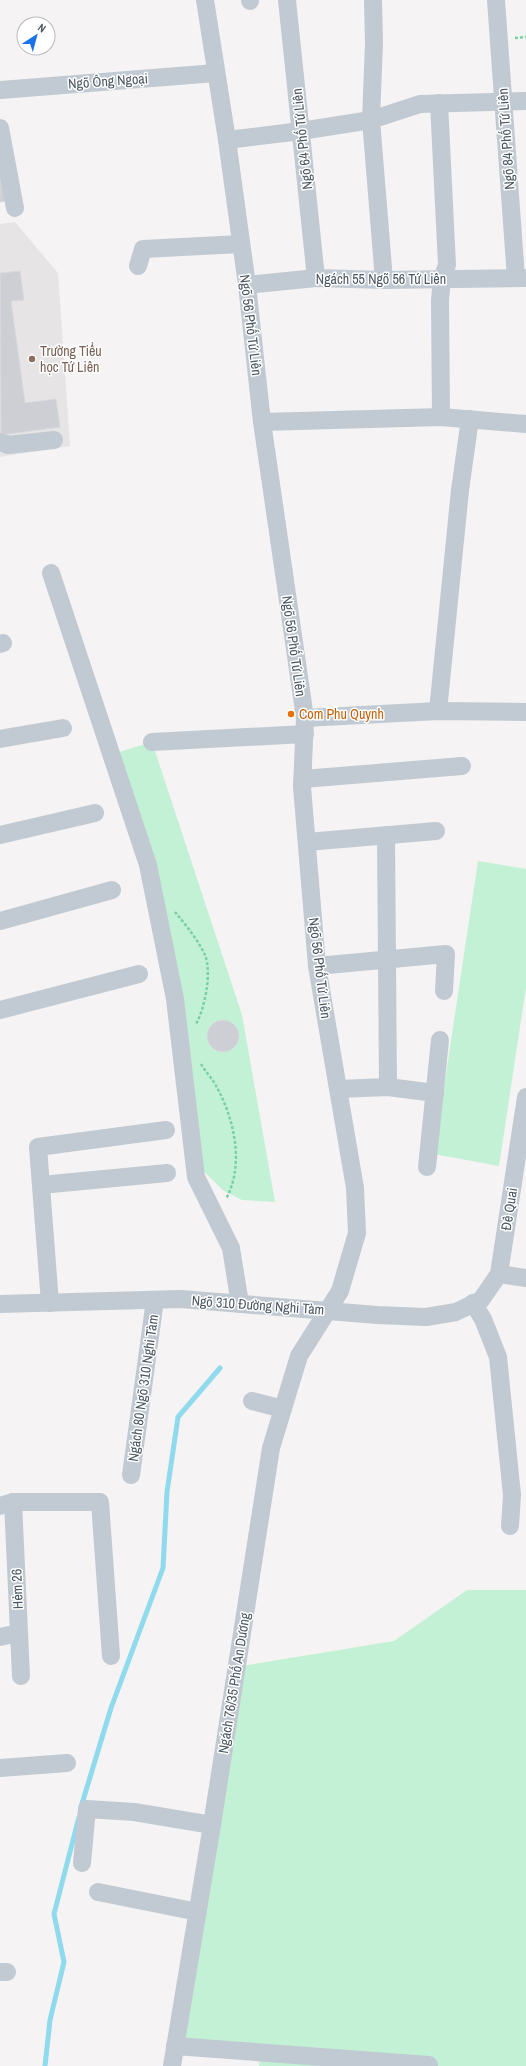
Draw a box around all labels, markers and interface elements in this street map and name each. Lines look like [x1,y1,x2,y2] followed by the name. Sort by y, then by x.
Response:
[16,16,56,56] north arrow
[35,20,49,35] text: N
[68,69,148,93] street label: Ngõ Ông Ngoại
[288,88,316,190] street label: Ngõ 64 Phố Tứ Liên
[493,88,519,190] street label: Ngõ 84 Phố Tứ Liên
[316,270,446,288] street label: Ngách 55 Ngõ 56 Tứ Liên
[236,273,266,377] street label: Ngõ 56 Phố Tứ Liên
[40,342,102,376] place label: Trường Tiểu học Tứ Liên
[27,354,37,364] marker: Trường Tiểu học Tứ Liên
[278,594,310,698] street label: Ngõ 56 Phố Tứ Liên
[299,705,384,723] place label: Com Phu Quynh
[286,709,296,719] marker: Com Phu Quynh
[305,916,335,1020] street label: Ngõ 56 Phố Tứ Liên
[497,1186,521,1232] street label: Đê Quai
[191,1291,325,1319] street label: Ngõ 310 Đường Nghi Tàm
[124,1313,162,1463] street label: Ngách 80 Ngõ 310 Nghi Tàm
[7,1569,27,1609] street label: Hẻm 26
[214,1611,254,1755] street label: Ngách 76/35 Phố An Dương

